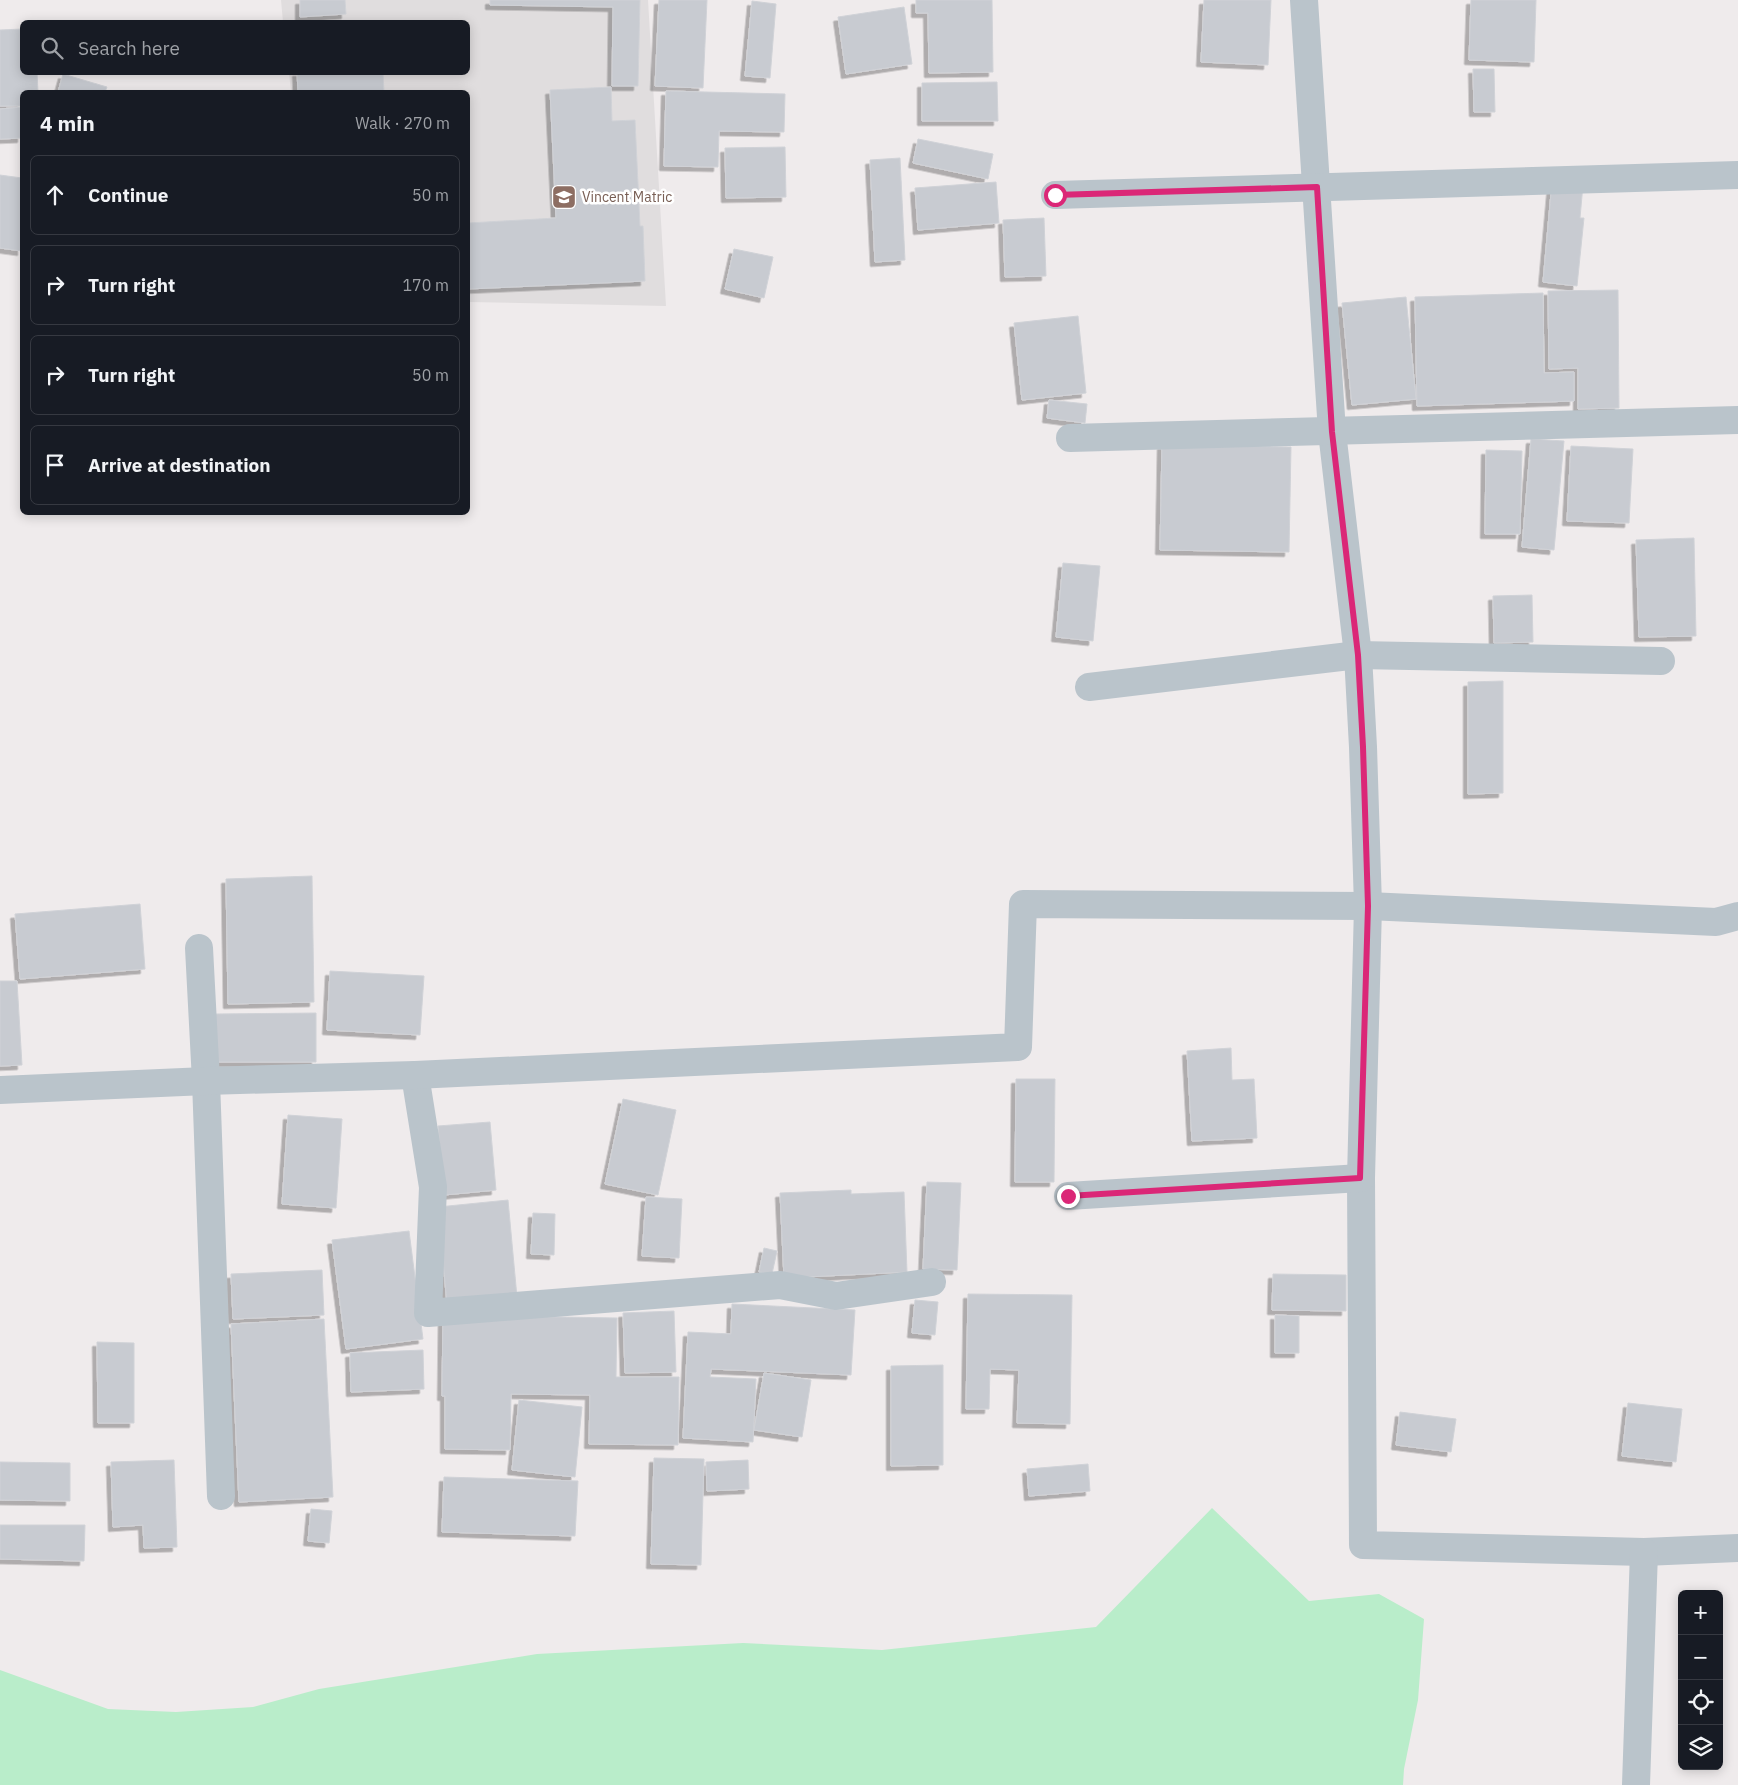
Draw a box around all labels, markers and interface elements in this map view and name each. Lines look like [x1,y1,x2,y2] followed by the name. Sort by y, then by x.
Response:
[20,20,470,75] search box
[38,34,66,62] icon: search
[78,36,180,60] text: Search here
[40,109,95,137] text: 4 min
[355,113,450,133] text: Walk · 270 m
[41,181,69,209] icon: ahead
[88,183,168,207] text: Continue
[551,184,577,210] school or university icon: Vincent Matric
[1044,184,1067,207] route start
[412,185,449,205] text: 50 m
[582,188,672,206] place label: Vincent Matric
[41,271,69,299] icon: right
[88,273,175,297] text: Turn right
[402,275,449,295] text: 170 m
[41,361,69,389] icon: right
[88,363,175,387] text: Turn right
[412,365,449,385] text: 50 m
[41,451,69,479] icon: arrive
[88,453,271,477] text: Arrive at destination
[1057,1185,1080,1208] route end
[1678,1590,1723,1770] map controls
[1678,1590,1723,1635] button: +
[1678,1635,1723,1680] button: −
[1678,1680,1723,1725] button: locate
[1678,1725,1723,1770] button: layers

